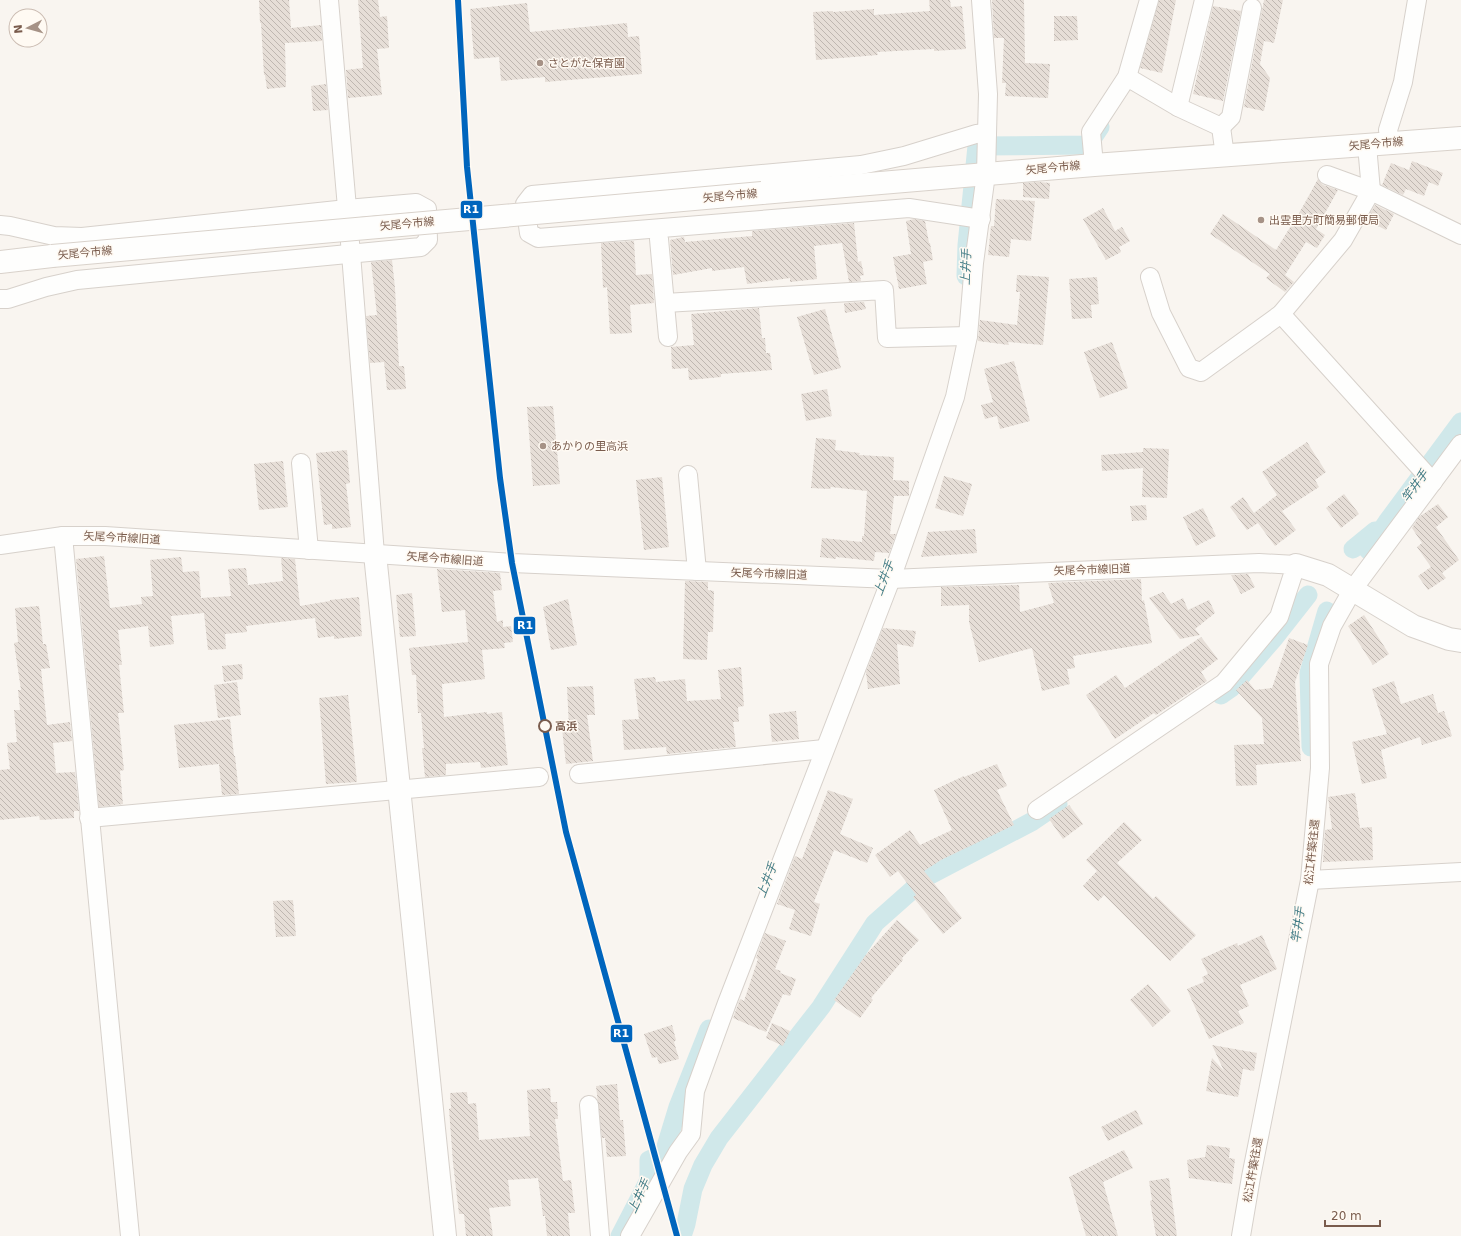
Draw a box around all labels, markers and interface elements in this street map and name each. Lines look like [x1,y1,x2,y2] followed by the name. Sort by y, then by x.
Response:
[8,8,48,48] north arrow
[12,24,25,34] text: N
[548,57,625,70] place label: さとがた保育園
[535,58,545,68] marker: さとがた保育園
[1348,135,1404,153] street label: 矢尾今市線
[1025,159,1081,177] street label: 矢尾今市線
[702,187,758,205] street label: 矢尾今市線
[460,200,483,219] line badge: R1
[463,203,479,216] text: R1
[1269,214,1379,227] place label: 出雲里方町簡易郵便局
[379,215,435,233] street label: 矢尾今市線
[1256,215,1266,225] marker: 出雲里方町簡易郵便局
[57,244,113,262] street label: 矢尾今市線
[958,248,974,285] water label: 上井手
[551,440,628,453] place label: あかりの里高浜
[538,441,548,451] marker: あかりの里高浜
[1399,467,1432,505] water label: 竿井手
[83,529,161,547] street label: 矢尾今市線旧道
[406,550,484,568] street label: 矢尾今市線旧道
[871,558,897,597] water label: 上井手
[1053,562,1131,578] street label: 矢尾今市線旧道
[730,566,808,582] street label: 矢尾今市線旧道
[513,616,536,635] line badge: R1
[517,619,533,632] text: R1
[538,719,552,733] marker: 高浜
[555,720,577,733] place label: 高浜
[1302,819,1322,885] street label: 松江杵築往還
[754,860,780,899] water label: 上井手
[1289,905,1308,944] water label: 竿井手
[610,1024,633,1043] line badge: R1
[613,1027,629,1040] text: R1
[1241,1136,1265,1204] street label: 松江杵築往還
[625,1176,653,1215] water label: 上井手
[1325,1202,1380,1228] scale bar
[1331,1209,1362,1223] text: 20 m

